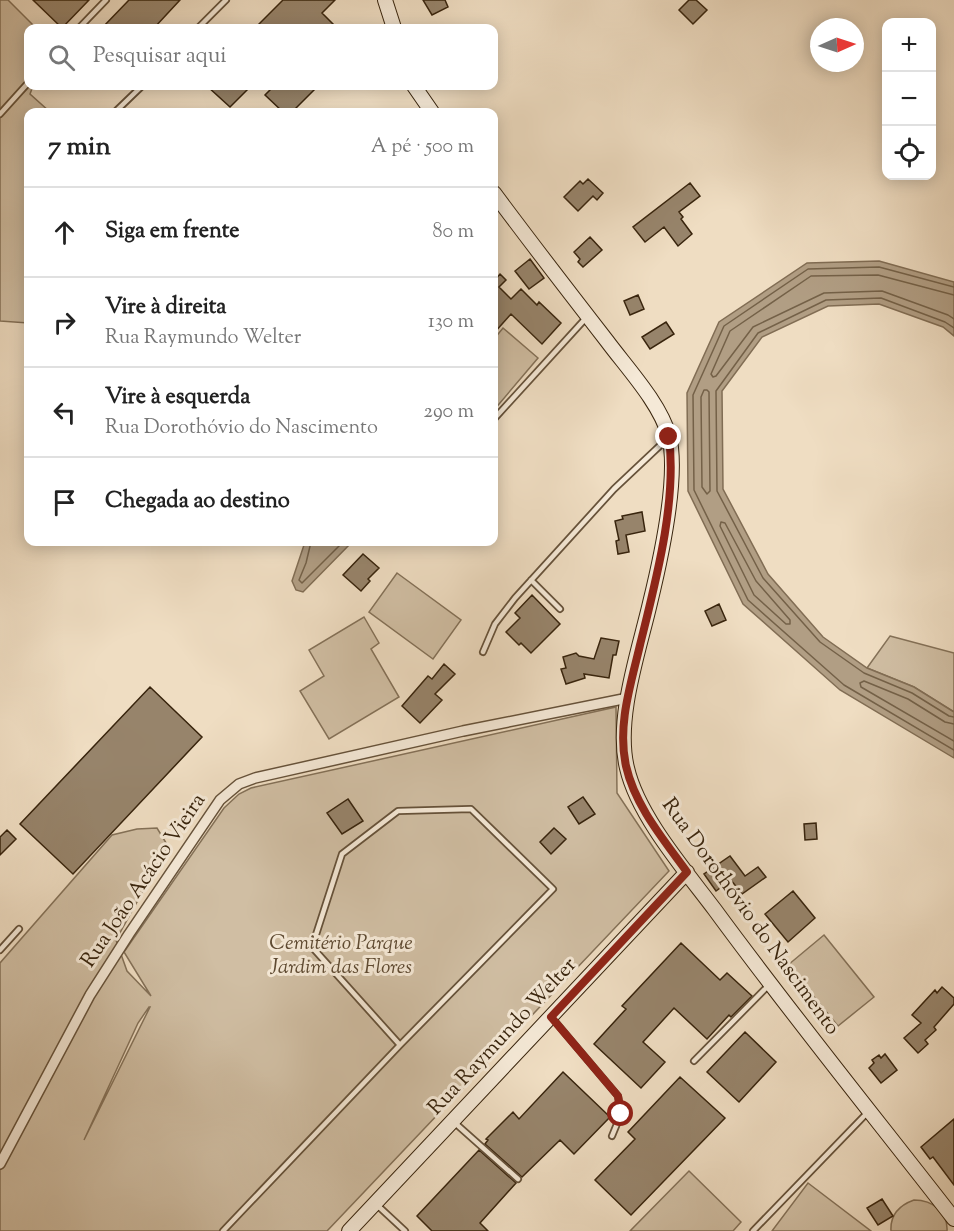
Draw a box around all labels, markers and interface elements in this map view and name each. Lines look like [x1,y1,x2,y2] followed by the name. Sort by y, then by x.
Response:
[810,18,864,72] north arrow
[882,18,936,180] map controls
[882,18,936,72] button: +
[24,24,498,90] search box
[45,41,78,74] icon: search
[93,41,227,73] text: Pesquisar aqui
[882,72,936,126] button: −
[882,126,936,180] button: locate
[48,129,111,166] text: 7 min
[371,133,474,162] text: A pé · 500 m
[48,216,81,249] icon: ahead
[105,216,240,248] text: Siga em frente
[433,218,474,247] text: 80 m
[105,292,227,324] text: Vire à direita
[48,306,81,339] icon: right
[428,308,474,337] text: 130 m
[105,324,301,353] text: Rua Raymundo Welter
[105,382,250,414] text: Vire à esquerda
[48,396,81,429] icon: left
[424,398,474,427] text: 290 m
[105,414,378,443] text: Rua Dorothóvio do Nascimento
[655,423,681,449] route end
[48,486,81,519] icon: arrive
[105,486,290,518] text: Chegada ao destino
[74,788,214,974] street label: Rua João Acácio Vieira
[654,792,846,1042] street label: Rua Dorothóvio do Nascimento
[269,929,413,983] park label: Cemitério Parque Jardim das Flores
[422,951,584,1123] street label: Rua Raymundo Welter
[607,1100,633,1126] route start

